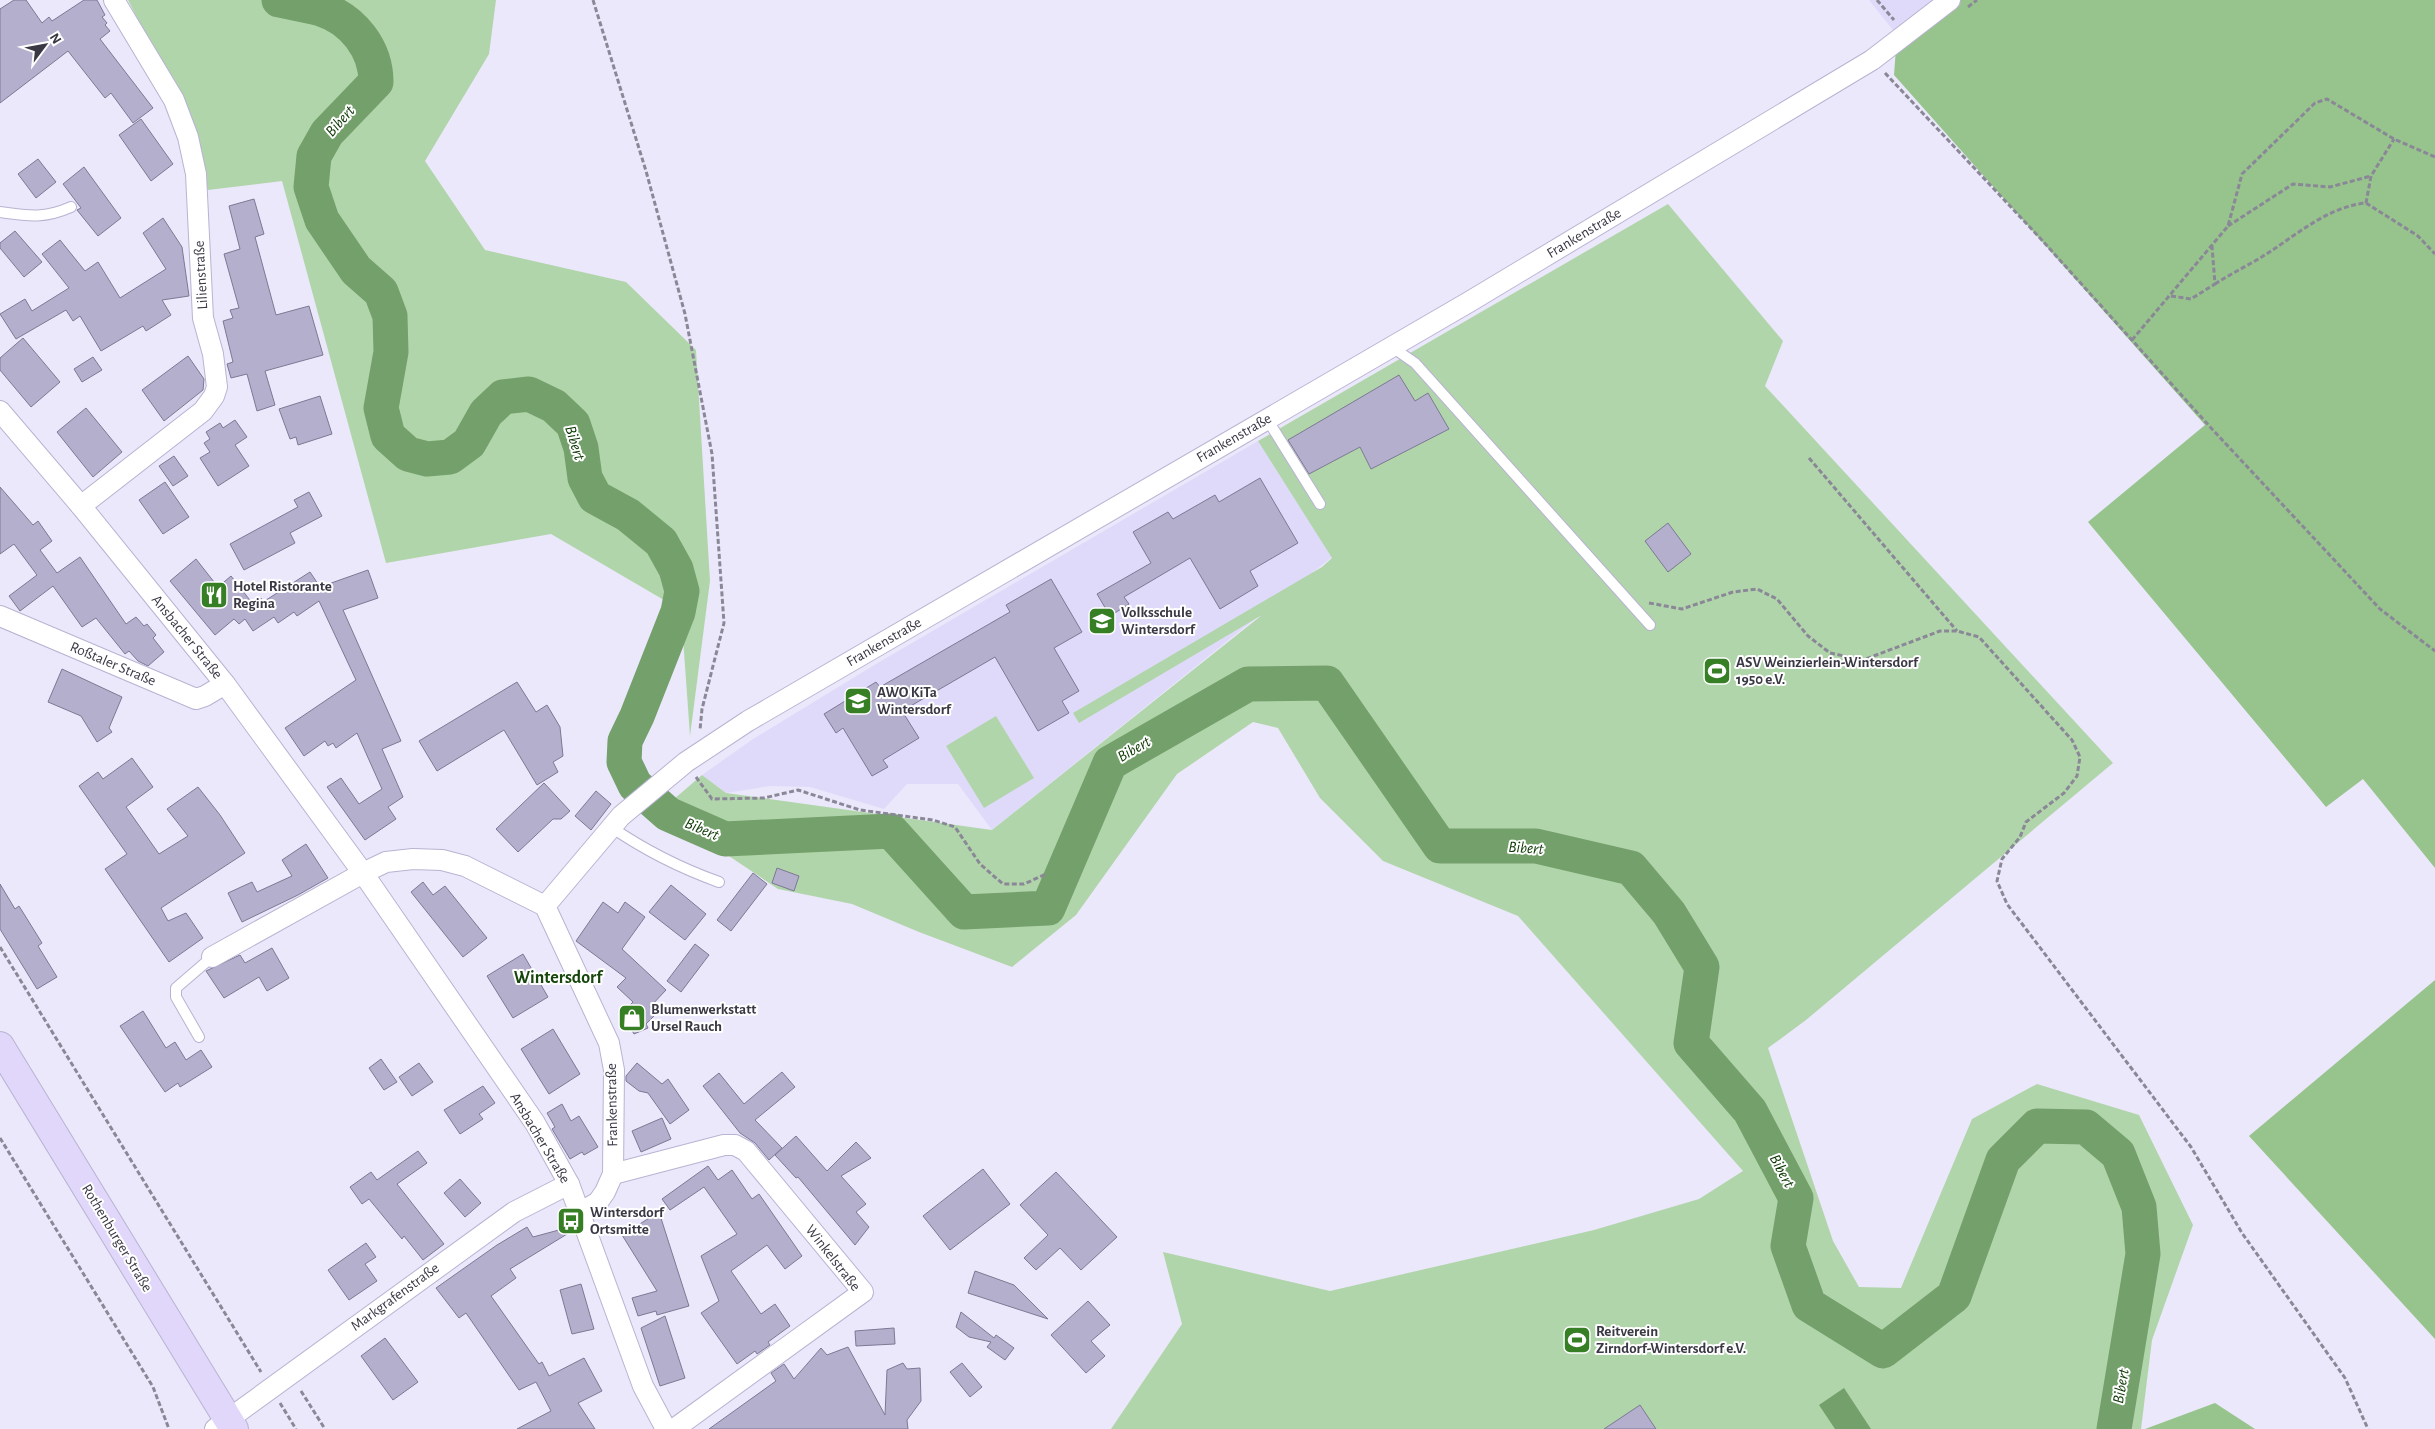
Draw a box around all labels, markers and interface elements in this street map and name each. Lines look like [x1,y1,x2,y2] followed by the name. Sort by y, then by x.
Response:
[20,20,70,70] north arrow
[47,31,64,46] text: N
[322,102,358,139] water label: Bibert
[1544,205,1624,261] street label: Frankenstraße
[192,240,210,310] street label: Lilienstraße
[1194,411,1274,465] street label: Frankenstraße
[562,424,588,463] water label: Bibert
[233,579,332,611] place label: Hotel Ristorante Regina
[199,580,229,610] restaurant icon: Hotel Ristorante Regina
[149,592,225,682] street label: Ansbacher Straße
[1121,605,1196,637] place label: Volksschule Wintersdorf
[1087,606,1117,636] school or university icon: Volksschule Wintersdorf
[844,615,924,669] street label: Frankenstraße
[68,639,158,689] street label: Roßtaler Straße
[1736,655,1919,687] place label: ASV Weinzierlein-Wintersdorf 1950 e.V.
[1702,656,1732,686] sports icon: ASV Weinzierlein-Wintersdorf 1950 e.V.
[877,685,952,717] place label: AWO KiTa Wintersdorf
[843,686,873,716] school or university icon: AWO KiTa Wintersdorf
[1115,733,1154,765] water label: Bibert
[683,815,722,844] water label: Bibert
[1508,839,1545,857] water label: Bibert
[514,969,604,987] district label: Wintersdorf
[651,1002,756,1034] place label: Blumenwerkstatt Ursel Rauch
[617,1003,647,1033] shop icon: Blumenwerkstatt Ursel Rauch
[604,1063,620,1147] street label: Frankenstraße
[507,1090,573,1186] street label: Ansbacher Straße
[1767,1152,1798,1191] water label: Bibert
[79,1182,155,1295] street label: Rothenburger Straße
[590,1205,665,1237] place label: Wintersdorf Ortsmitte
[556,1206,586,1236] bus stop icon: Wintersdorf Ortsmitte
[803,1222,863,1294] street label: Winkelstraße
[348,1260,442,1334] street label: Markgrafenstraße
[1596,1324,1746,1356] place label: Reitverein Zirndorf-Wintersdorf e.V.
[1562,1325,1592,1355] sports icon: Reitverein Zirndorf-Wintersdorf e.V.
[2110,1367,2132,1405] water label: Bibert

